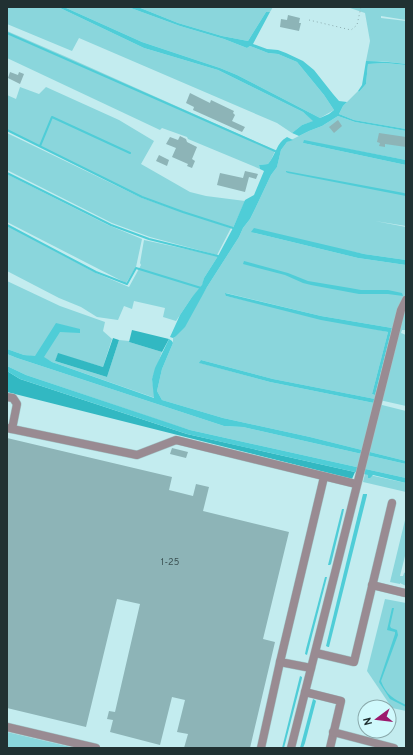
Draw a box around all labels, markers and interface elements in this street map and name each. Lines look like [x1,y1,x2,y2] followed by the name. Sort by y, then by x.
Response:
[161,557,179,568] house number: 1-25
[357,699,397,739] north arrow
[361,716,376,727] text: N

